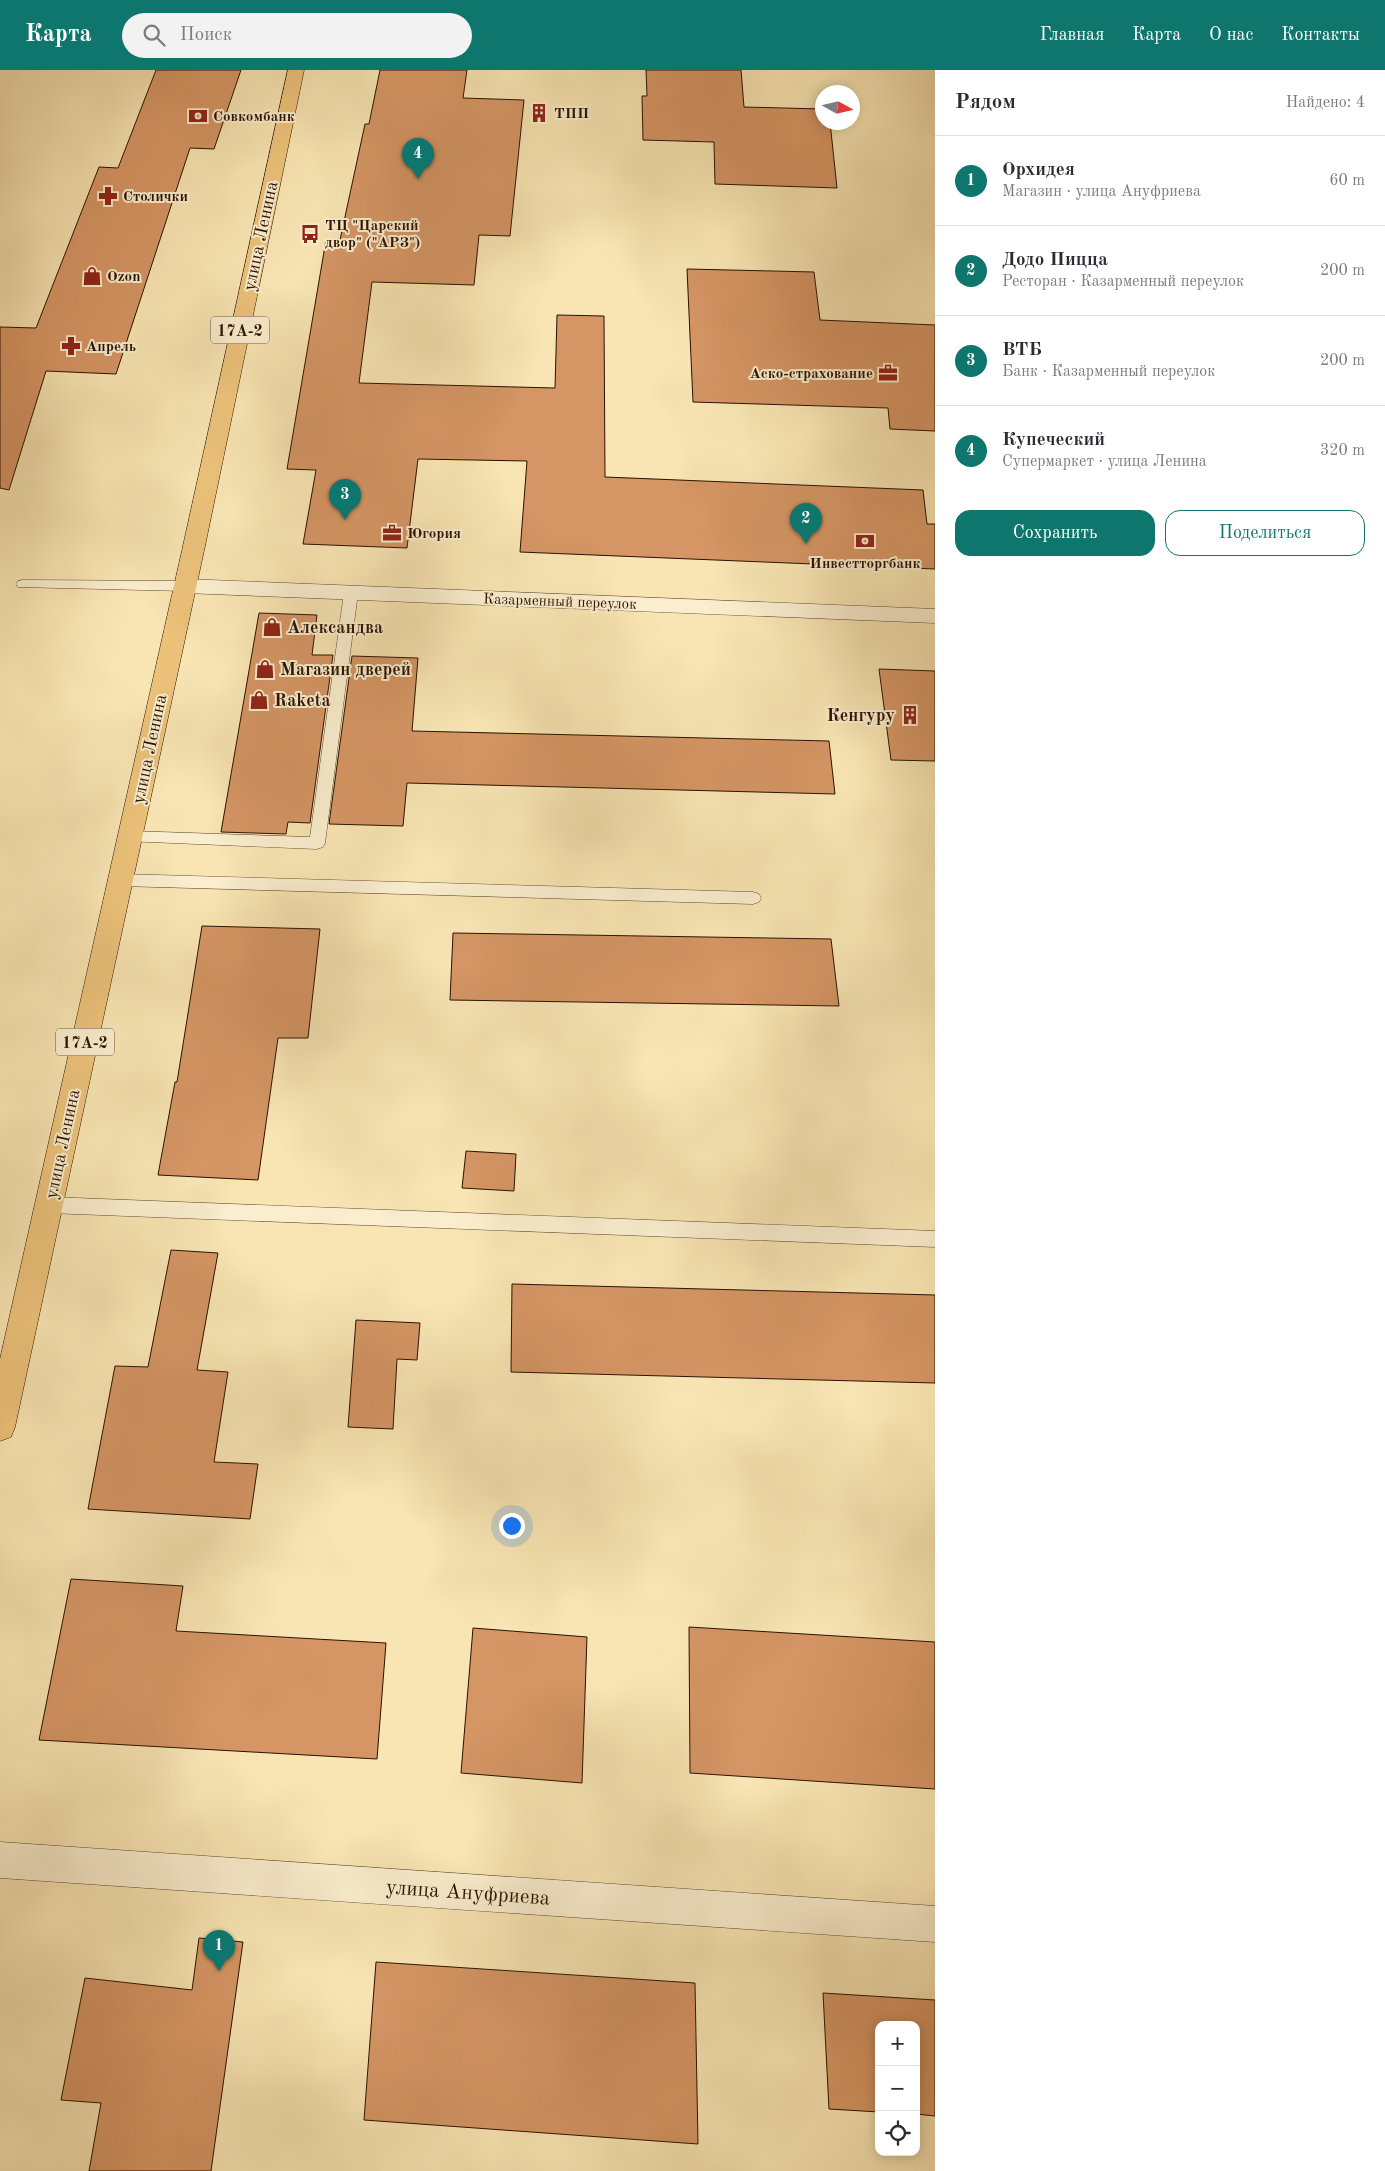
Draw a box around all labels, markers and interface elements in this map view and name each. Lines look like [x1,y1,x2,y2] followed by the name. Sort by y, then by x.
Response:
[122,13,472,58] search box
[140,21,168,49] icon: search
[25,23,92,47] text: Карта
[180,26,232,45] text: Поиск
[1040,26,1104,44] text: Главная
[1132,26,1181,44] text: Карта
[1209,26,1253,44] text: О нас
[1281,26,1360,44] text: Контакты
[815,85,860,130] north arrow
[955,92,1016,113] text: Рядом
[1286,95,1365,111] text: Найдено: 4
[528,102,550,124] building icon: ТПП
[187,105,209,127] bank icon: Совкомбанк
[554,107,589,122] place label: ТПП
[213,110,295,125] place label: Совкомбанк
[402,138,434,179] pin: 4
[1002,161,1075,180] text: Орхидея
[966,173,976,189] text: 1
[1329,173,1365,189] text: 60 m
[241,180,281,293] street label: улица Ленина
[1002,184,1201,200] text: Магазин · улица Ануфриева
[97,185,119,207] pharmacy icon: Столички
[123,190,188,205] place label: Столички
[325,219,420,251] place label: ТЦ "Царский двор" ("АРЗ")
[299,223,321,245] bus stop icon: ТЦ "Царский двор" ("АРЗ")
[1002,251,1108,270] text: Додо Пицца
[966,263,976,279] text: 2
[1320,263,1365,279] text: 200 m
[81,265,103,287] shop icon: Ozon
[107,270,140,285] place label: Ozon
[1002,274,1244,290] text: Ресторан · Казарменный переулок
[211,316,269,344] road number: 17А-2
[60,335,82,357] pharmacy icon: Апрель
[86,340,136,355] place label: Апрель
[1002,341,1042,360] text: ВТБ
[966,353,976,369] text: 3
[1320,353,1365,369] text: 200 m
[877,362,899,384] office icon: Аско-страхование
[1002,364,1215,380] text: Банк · Казарменный переулок
[749,367,873,382] place label: Аско-страхование
[1002,431,1105,450] text: Купеческий
[966,443,976,459] text: 4
[1320,443,1365,459] text: 320 m
[1002,454,1207,470] text: Супермаркет · улица Ленина
[329,479,361,520] pin: 3
[790,503,822,544] pin: 2
[955,510,1155,556] button: Сохранить
[1165,510,1365,556] button: Поделиться
[381,522,403,544] office icon: Югория
[407,527,461,542] place label: Югория
[854,530,876,552] bank icon: Инвестторгбанк
[810,557,921,572] place label: Инвестторгбанк
[483,592,637,613] street label: Казарменный переулок
[261,616,283,638] shop icon: Александва
[287,619,383,637] place label: Александва
[254,658,276,680] shop icon: Магазин дверей
[280,661,411,679] place label: Магазин дверей
[248,689,270,711] shop icon: Raketa
[274,692,331,710] place label: Raketa
[130,693,170,806] street label: улица Ленина
[899,704,921,726] building icon: Кенгуру
[826,707,895,725] place label: Кенгуру
[56,1029,114,1056] road number: 17А-2
[43,1088,83,1201] street label: улица Ленина
[499,1513,525,1539] your location
[385,1877,551,1910] street label: улица Ануфриева
[203,1930,235,1971] pin: 1
[875,2021,920,2156] map controls
[875,2021,920,2066] button: +
[875,2066,920,2111] button: −
[875,2111,920,2156] button: locate

